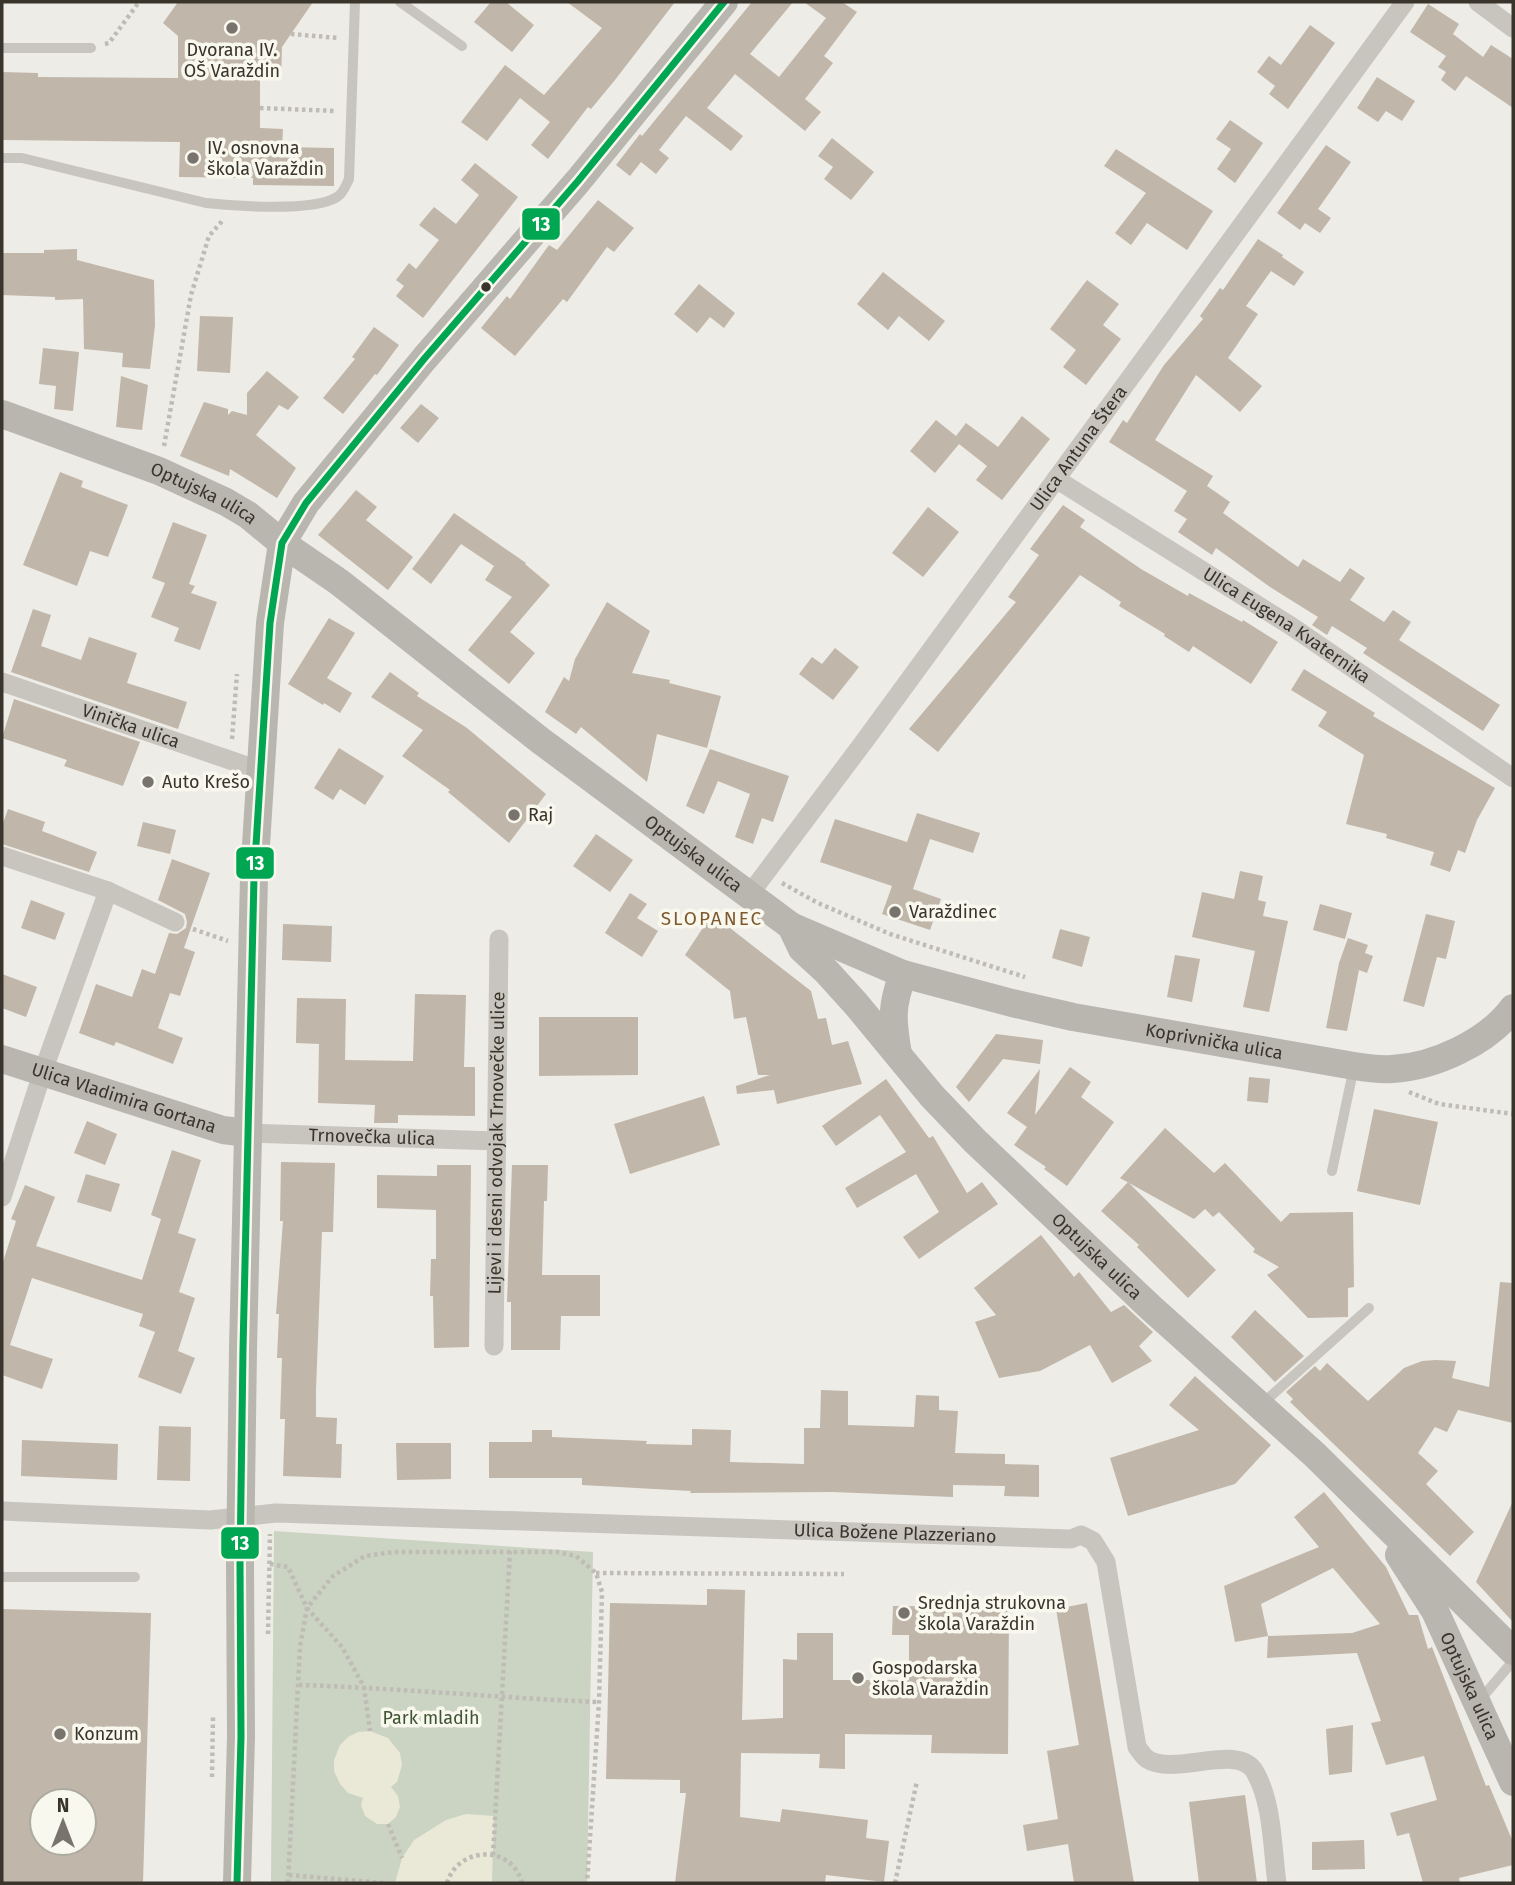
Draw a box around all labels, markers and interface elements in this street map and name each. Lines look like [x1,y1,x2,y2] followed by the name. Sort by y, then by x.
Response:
[224,20,240,36] marker: Dvorana IV. OŠ Varaždin
[184,39,280,82] place label: Dvorana IV. OŠ Varaždin
[207,137,324,180] place label: IV. osnovna škola Varaždin
[185,150,201,166] marker: IV. osnovna škola Varaždin
[521,207,561,241] line badge: 13
[532,213,550,236] text: 13
[479,280,493,294] unlabelled marker
[1025,381,1132,516] street label: Ulica Antuna Štera
[148,458,262,529] street label: Optujska ulica
[1199,563,1374,688] street label: Ulica Eugena Kvaternika
[79,699,182,753] street label: Vinička ulica
[162,771,250,793] place label: Auto Krešo
[140,774,156,790] marker: Auto Krešo
[528,804,553,826] place label: Raj
[506,807,522,823] marker: Raj
[640,810,747,897] street label: Optujska ulica
[235,846,275,880] line badge: 13
[246,852,264,875] text: 13
[909,901,997,923] place label: Varaždinec
[887,904,903,920] marker: Varaždinec
[661,907,763,930] district label: SLOPANEC
[484,991,509,1295] street label: Lijevi i desni odvojak Trnovečke ulice
[1144,1019,1285,1064] street label: Koprivnička ulica
[29,1058,219,1138] street label: Ulica Vladimira Gortana
[308,1124,436,1150] street label: Trnovečka ulica
[1047,1208,1146,1304] street label: Optujska ulica
[793,1519,997,1548] street label: Ulica Božene Plazzeriano
[220,1526,260,1560] line badge: 13
[231,1532,249,1555] text: 13
[918,1592,1066,1635] place label: Srednja strukovna škola Varaždin
[896,1605,912,1621] marker: Srednja strukovna škola Varaždin
[1435,1629,1503,1743] street label: Optujska ulica
[872,1657,989,1700] place label: Gospodarska škola Varaždin
[850,1670,866,1686] marker: Gospodarska škola Varaždin
[383,1707,479,1729] park label: Park mladih
[74,1723,139,1745] place label: Konzum
[52,1726,68,1742] marker: Konzum
[28,1787,98,1857] north arrow
[57,1794,69,1817] text: N

